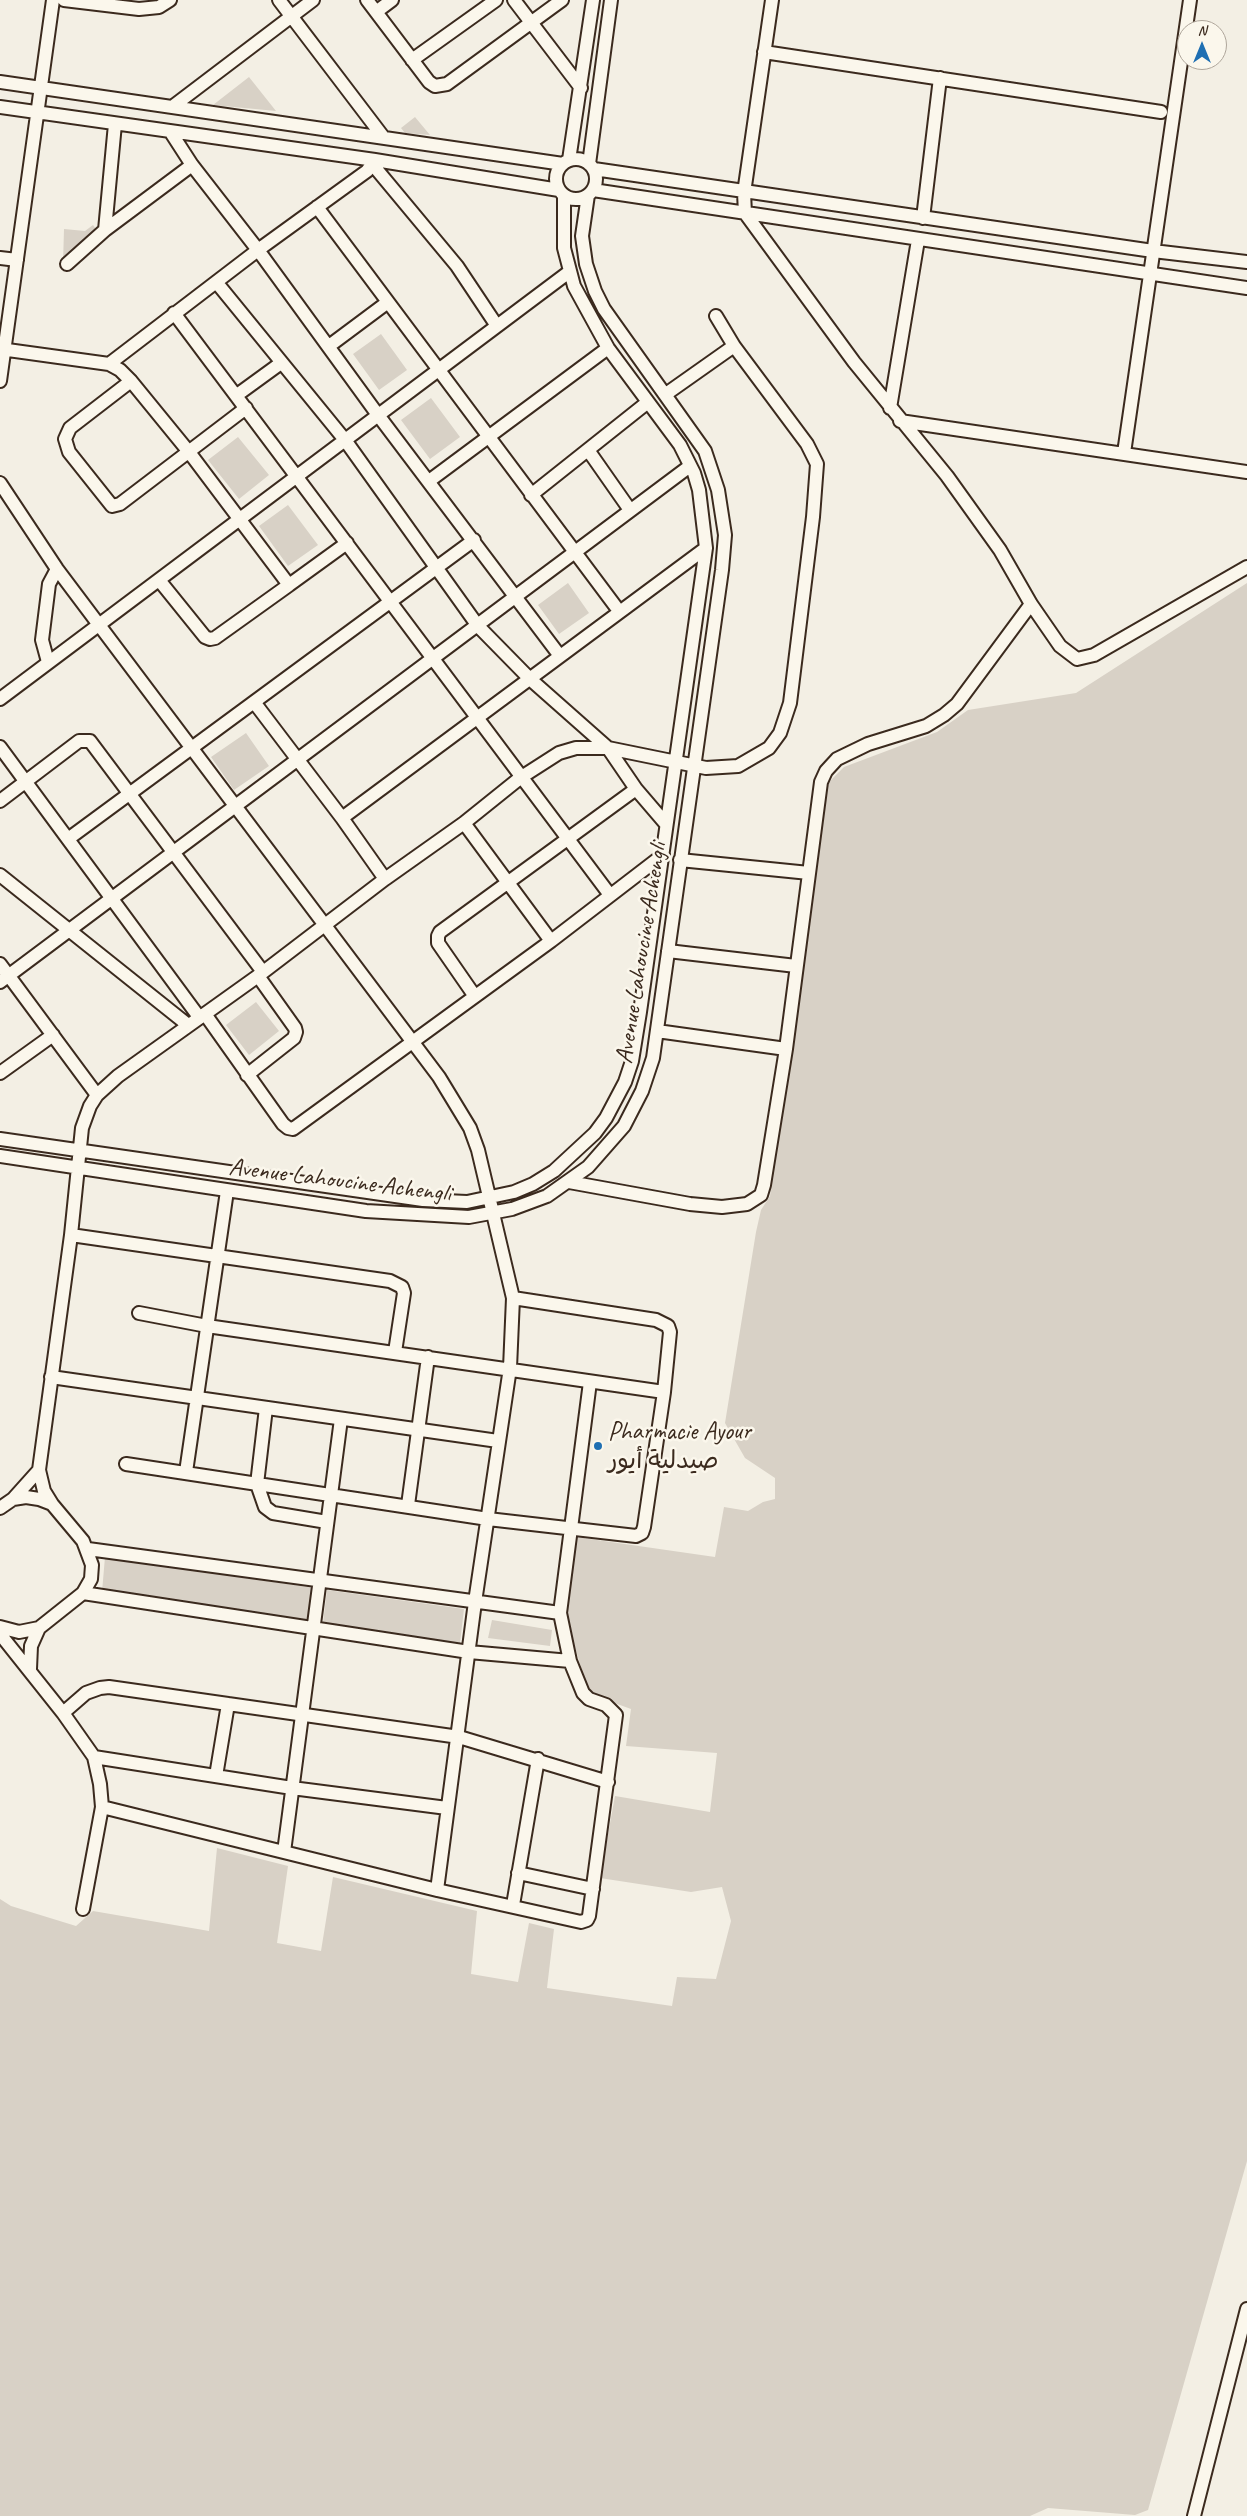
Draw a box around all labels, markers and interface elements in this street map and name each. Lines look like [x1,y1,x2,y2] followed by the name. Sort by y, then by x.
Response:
[1177,20,1227,70] north arrow
[1198,22,1206,39] text: N
[610,840,674,1066] street label: Avenue Lahoucine Achengli
[227,1152,453,1210] street label: Avenue Lahoucine Achengli
[608,1417,751,1476] place label: Pharmacie Ayour صيدلية أيور
[592,1440,604,1452] marker: Pharmacie Ayour صيدلية أيور

